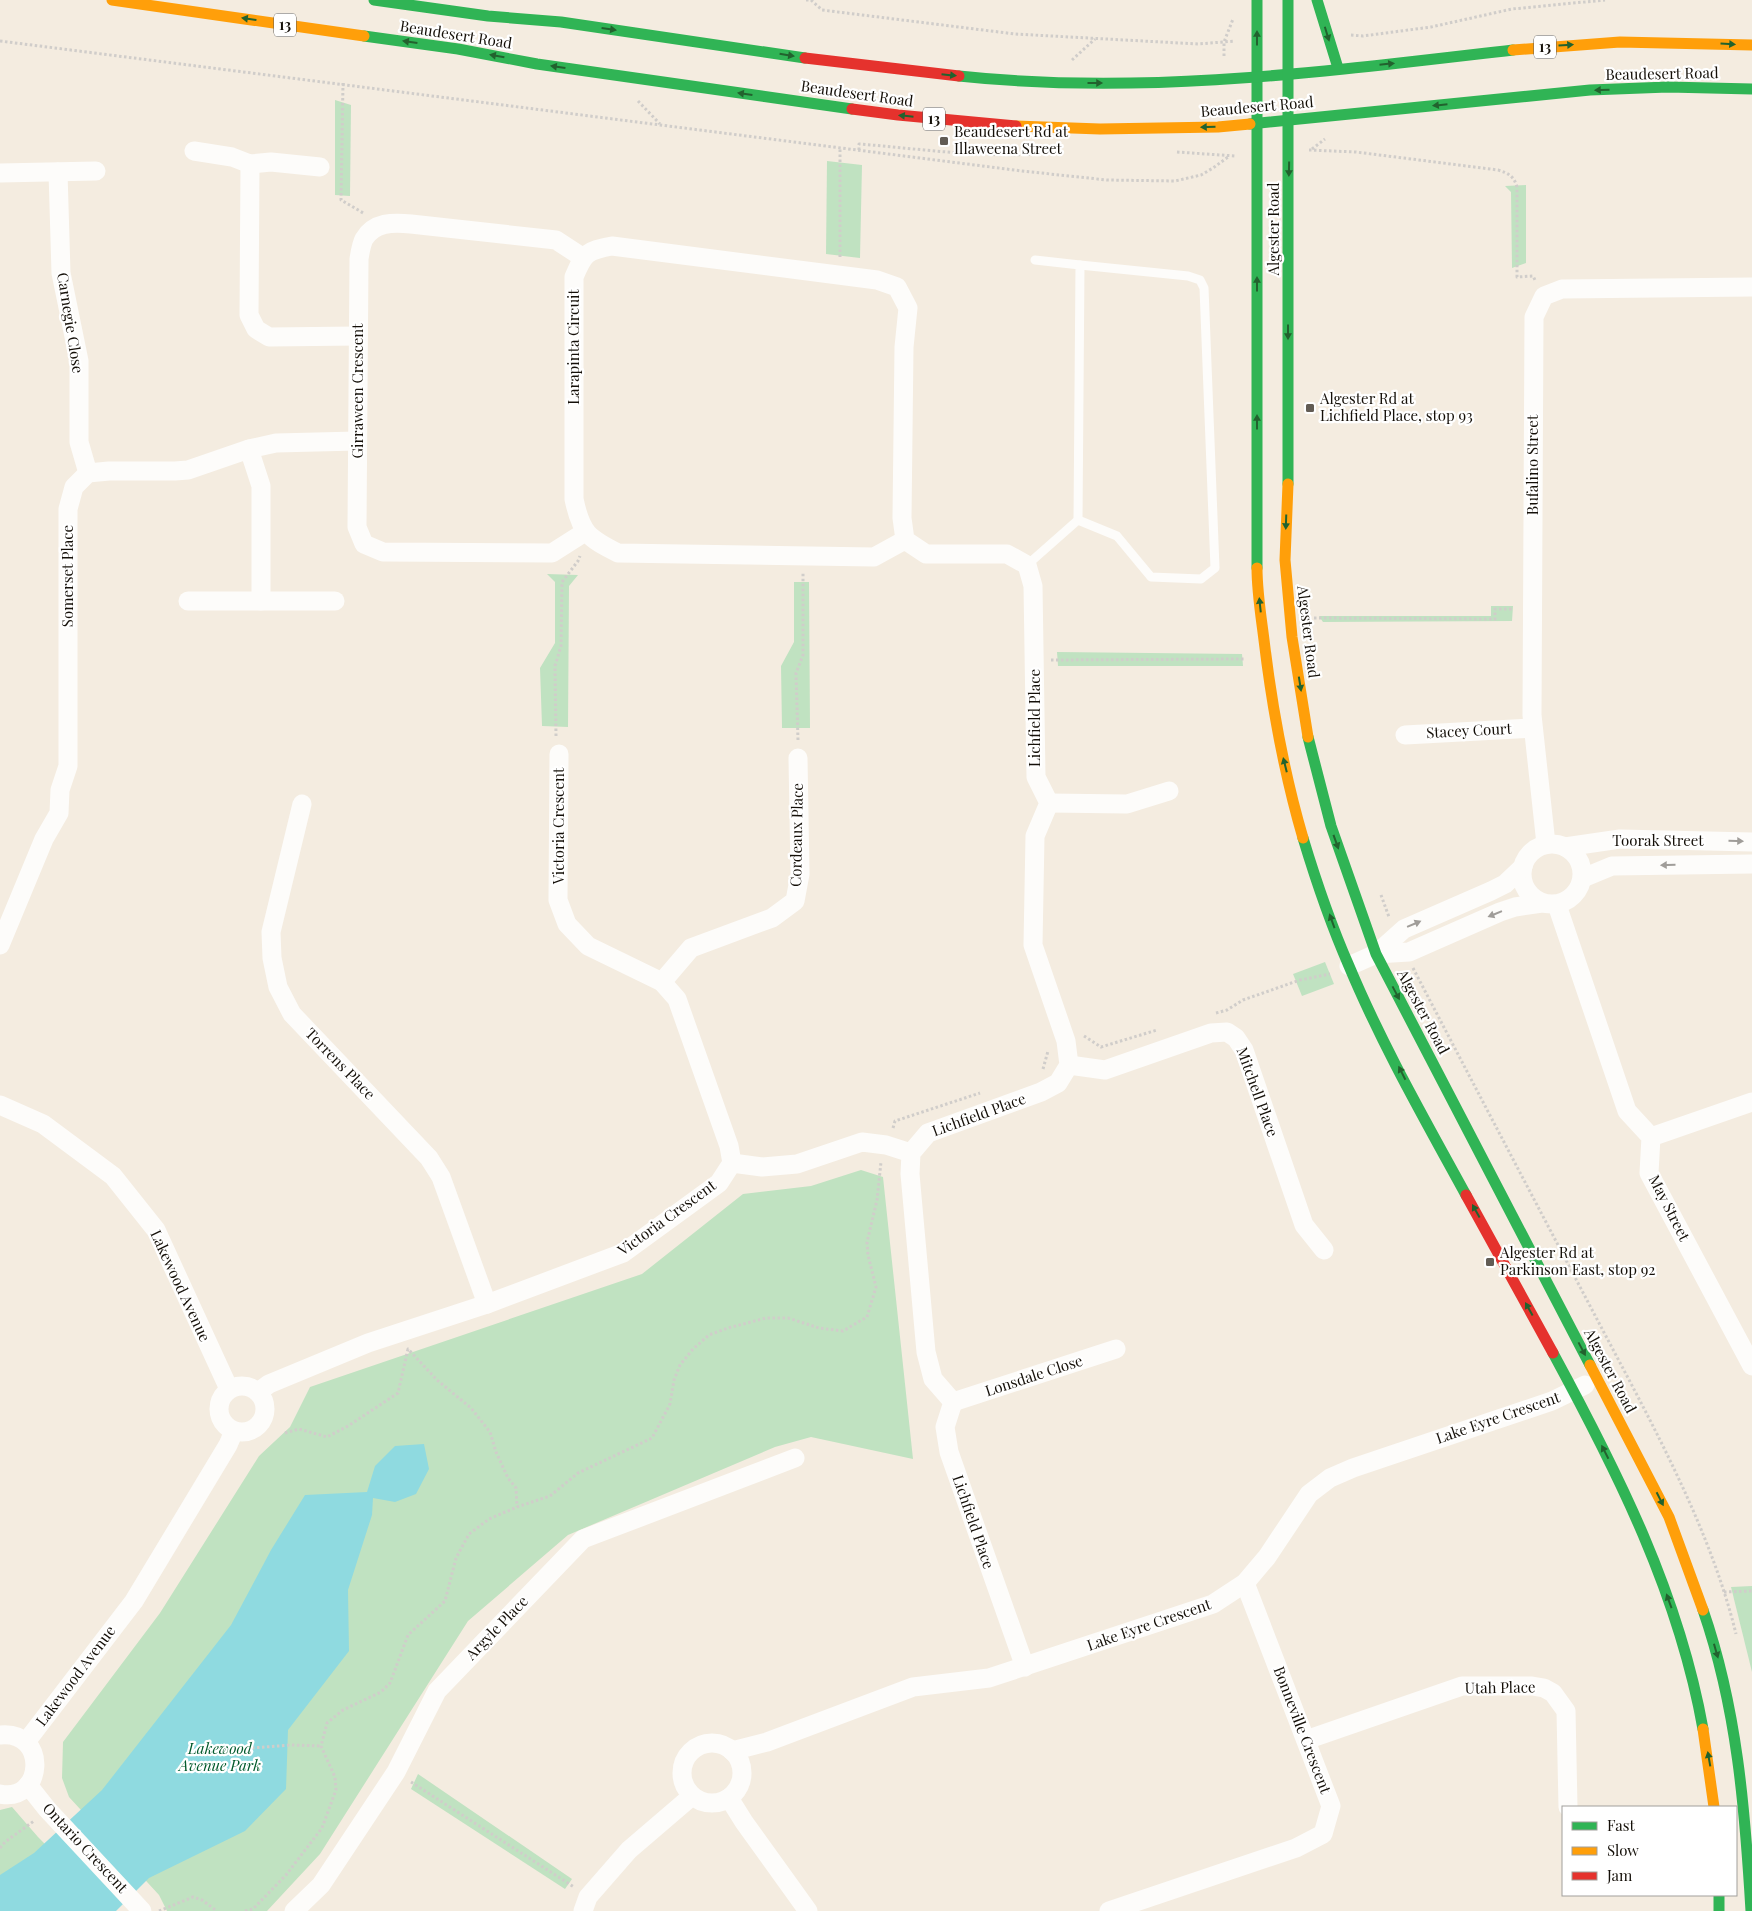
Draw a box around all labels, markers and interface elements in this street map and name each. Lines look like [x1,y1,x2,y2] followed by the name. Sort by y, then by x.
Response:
[274,14,296,36] road number: 13
[240,15,256,23] one-way arrow
[399,15,514,53] street label: Beaudesert Road
[602,25,618,33] one-way arrow
[1323,27,1331,42] one-way arrow
[1253,30,1261,46] one-way arrow
[1534,36,1556,58] road number: 13
[401,38,417,46] one-way arrow
[1720,40,1736,48] one-way arrow
[1558,41,1574,49] one-way arrow
[780,51,796,59] one-way arrow
[489,52,505,60] one-way arrow
[1379,60,1395,68] one-way arrow
[1605,62,1719,84] street label: Beaudesert Road
[550,63,566,71] one-way arrow
[941,71,957,79] one-way arrow
[800,75,915,111] street label: Beaudesert Road
[1087,79,1103,87] one-way arrow
[1593,86,1609,94] one-way arrow
[737,89,753,97] one-way arrow
[1200,91,1315,121] street label: Beaudesert Road
[1432,101,1448,109] one-way arrow
[923,108,945,130] road number: 13
[897,112,913,120] one-way arrow
[954,121,1069,158] place label: Beaudesert Rd at Illaweena Street
[1200,123,1216,131] one-way arrow
[938,135,950,147] marker: Beaudesert Rd at Illaweena Street
[1285,162,1293,178] one-way arrow
[1263,182,1283,276] street label: Algester Road
[53,271,89,375] street label: Carnegie Close
[1253,275,1261,291] one-way arrow
[563,288,583,405] street label: Larapinta Circuit
[347,323,367,459] street label: Girraween Crescent
[1284,324,1292,340] one-way arrow
[1319,388,1473,425] place label: Algester Rd at Lichfield Place, stop 93
[1304,402,1316,414] marker: Algester Rd at Lichfield Place, stop 93
[1253,414,1261,430] one-way arrow
[1522,414,1542,515] street label: Bufalino Street
[1282,515,1290,531] one-way arrow
[57,525,77,627] street label: Somerset Place
[1293,584,1325,679] street label: Algester Road
[1256,597,1264,613] one-way arrow
[1024,669,1044,767] street label: Lichfield Place
[1296,676,1304,692] one-way arrow
[1426,718,1513,742] street label: Stacey Court
[1280,758,1288,773] one-way arrow
[548,767,568,885] street label: Victoria Crescent
[785,783,807,887] street label: Cordeaux Place
[1612,830,1704,850] street label: Toorak Street
[1332,835,1340,850] one-way arrow
[1728,837,1744,845] one-way arrow
[1660,861,1676,869] one-way arrow
[1487,911,1502,919] one-way arrow
[1328,913,1335,928] one-way arrow
[1407,920,1421,928] one-way arrow
[1393,965,1455,1057] street label: Algester Road
[1392,985,1400,1000] one-way arrow
[301,1023,380,1103] street label: Torrens Place
[1232,1044,1283,1139] street label: Mitchell Place
[1398,1066,1406,1081] one-way arrow
[929,1088,1028,1140] street label: Lichfield Place
[1645,1171,1695,1245] street label: May Street
[613,1174,720,1260] street label: Victoria Crescent
[1472,1204,1480,1218] one-way arrow
[146,1227,216,1345] street label: Lakewood Avenue
[1499,1242,1656,1279] place label: Algester Rd at Parkinson East, stop 92
[1484,1256,1496,1268] marker: Algester Rd at Parkinson East, stop 92
[1525,1301,1533,1316] one-way arrow
[1580,1324,1642,1416] street label: Algester Road
[1578,1342,1586,1356] one-way arrow
[982,1350,1085,1400] street label: Lonsdale Close
[1433,1386,1563,1448] street label: Lake Eyre Crescent
[1601,1445,1609,1459] one-way arrow
[949,1472,999,1571] street label: Lichfield Place
[1656,1492,1664,1506] one-way arrow
[460,1591,532,1664] street label: Argyle Place
[1084,1593,1214,1655] street label: Lake Eyre Crescent
[1665,1594,1672,1609] one-way arrow
[31,1621,120,1730] street label: Lakewood Avenue
[1712,1643,1720,1658] one-way arrow
[1269,1663,1337,1797] street label: Bonneville Crescent
[1464,1676,1536,1698] street label: Utah Place
[177,1738,261,1775] park label: Lakewood Avenue Park
[1704,1750,1712,1766] one-way arrow
[39,1798,133,1897] street label: Ontario Crescent
[1562,1806,1737,1896] legend
[1607,1815,1636,1835] text: Fast
[1607,1840,1639,1860] text: Slow
[1606,1865,1633,1885] text: Jam

